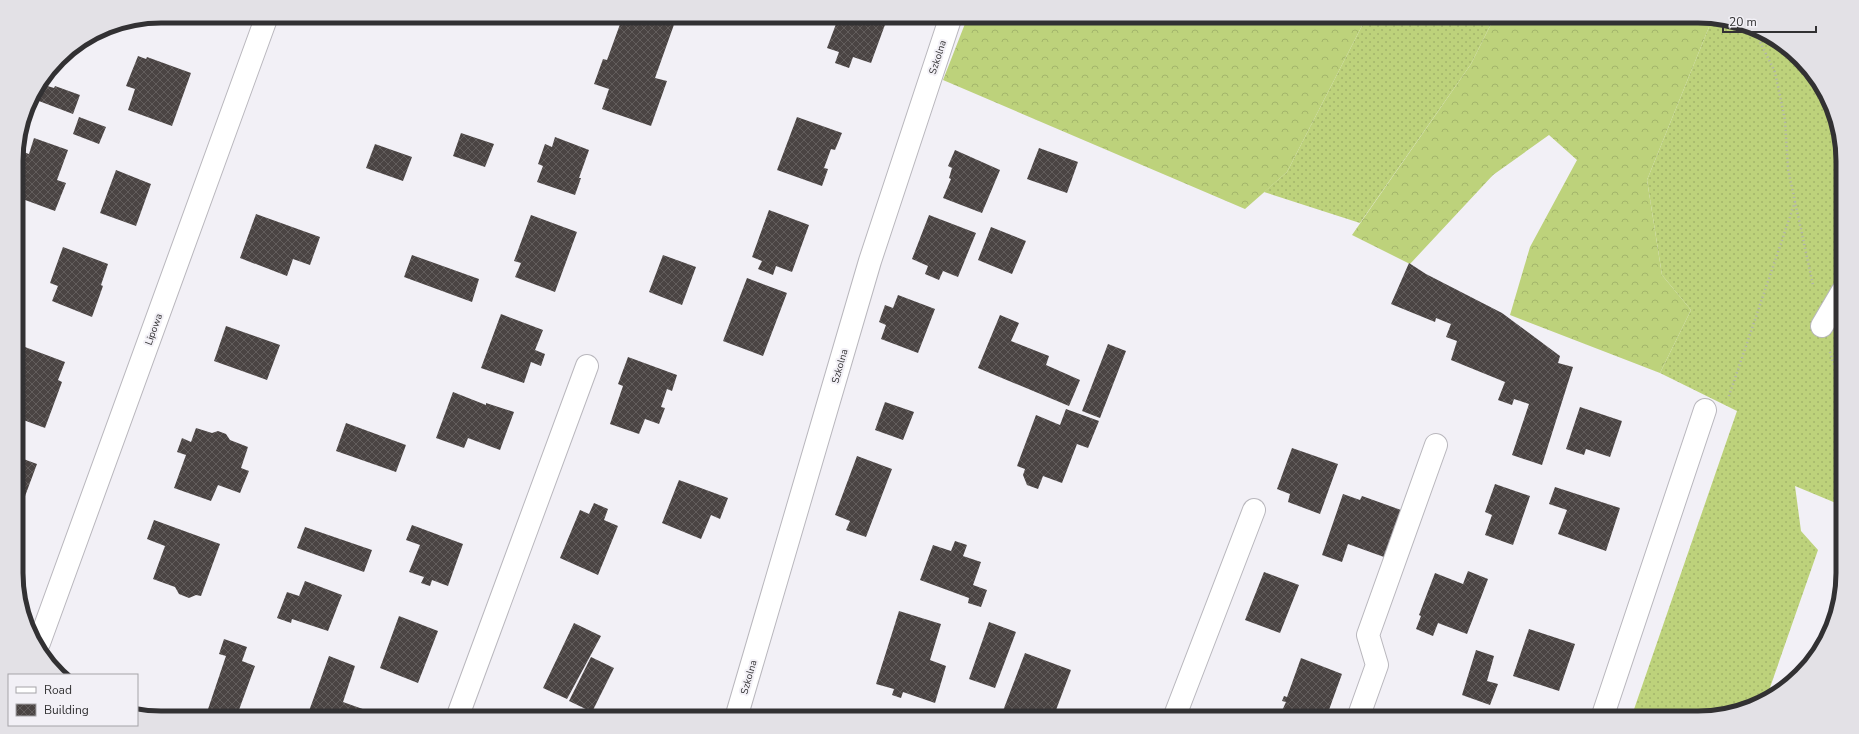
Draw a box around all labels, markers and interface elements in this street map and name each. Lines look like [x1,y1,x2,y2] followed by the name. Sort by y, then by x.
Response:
[1723,8,1816,34] scale bar
[1729,14,1757,30] text: 20 m
[926,38,950,76] street label: Szkolna
[142,312,166,347] street label: Lipowa
[828,347,852,385] street label: Szkolna
[737,658,761,696] street label: Szkolna
[8,674,138,726] legend
[44,682,72,698] text: Road
[44,702,89,718] text: Building

